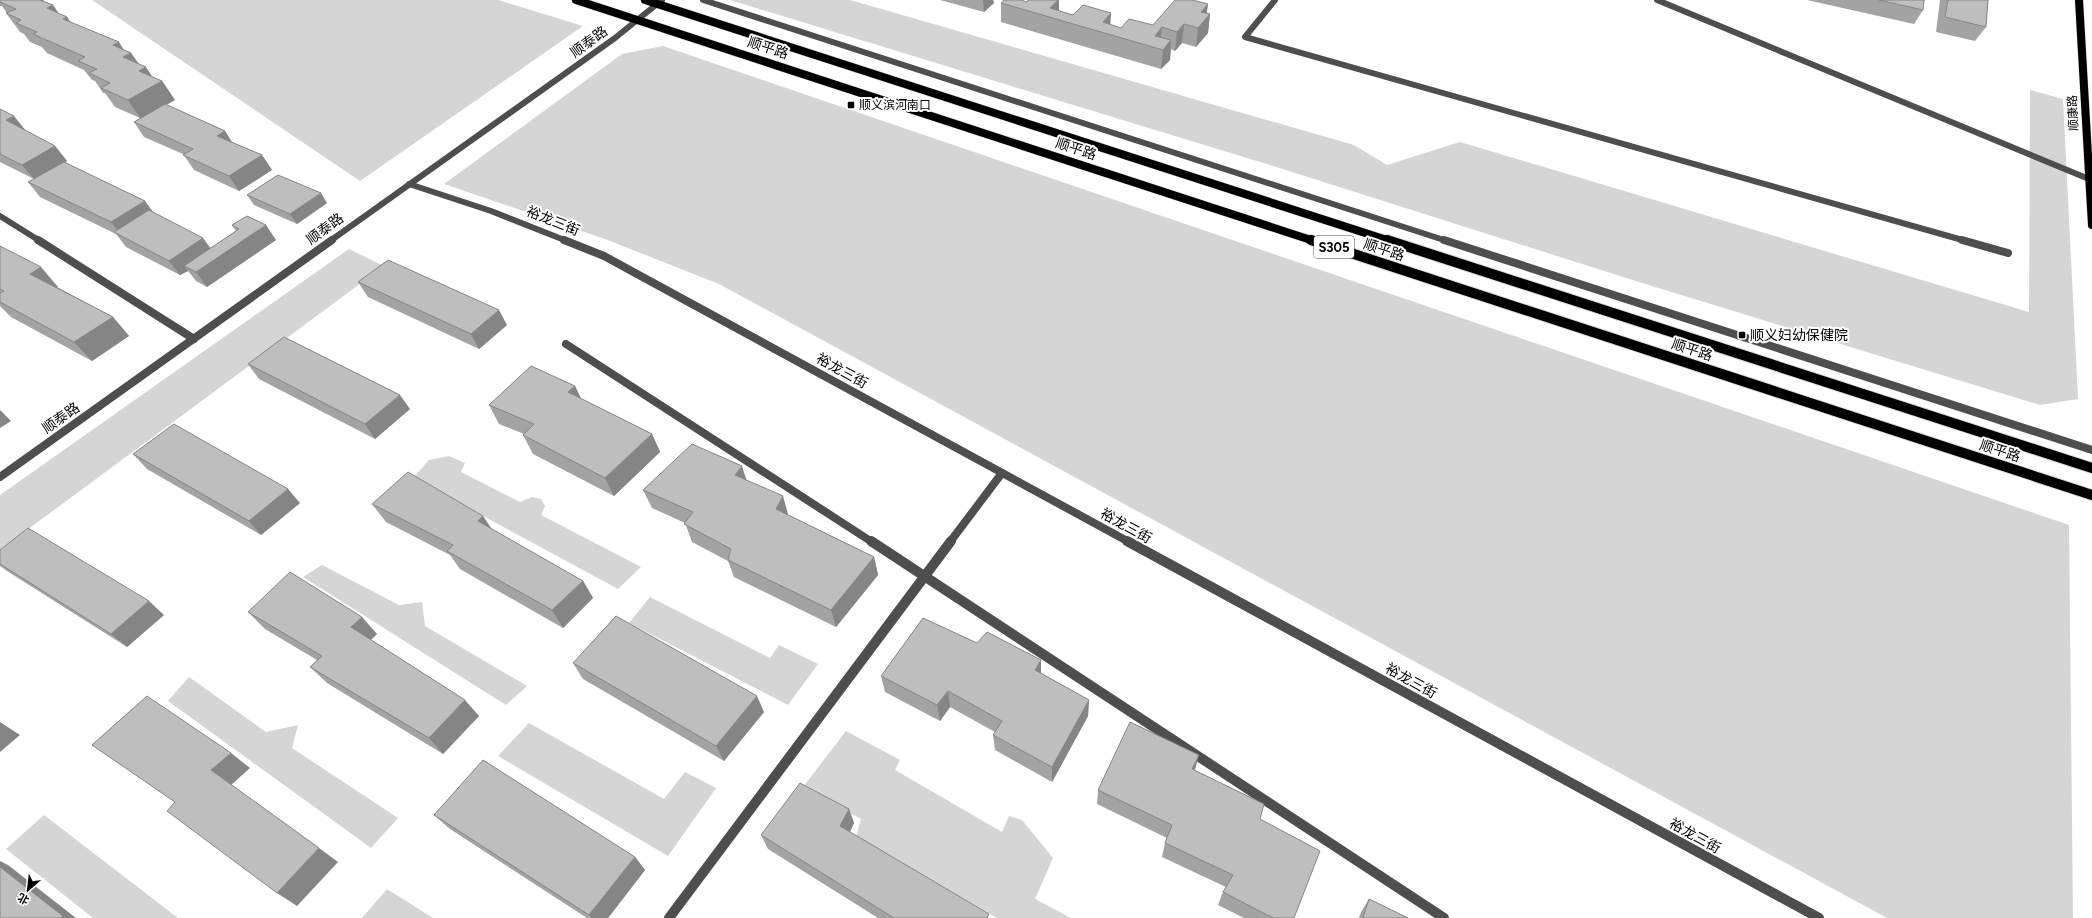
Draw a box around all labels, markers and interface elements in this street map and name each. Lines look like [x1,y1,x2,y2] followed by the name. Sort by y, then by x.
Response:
[567,23,611,61] street label: 顺泰路
[745,33,791,63] street label: 顺平路
[2065,95,2081,131] street label: 顺康路
[859,98,931,112] place label: 顺义滨河南口
[846,100,856,110] marker: 顺义滨河南口
[1053,134,1099,164] street label: 顺平路
[524,203,582,239] street label: 裕龙三街
[303,210,347,248] street label: 顺泰路
[1361,235,1407,265] street label: 顺平路
[1314,236,1354,258] road number: S305
[1750,327,1848,344] place label: 顺义妇幼保健院
[1737,330,1747,340] marker: 顺义妇幼保健院
[1669,335,1715,365] street label: 顺平路
[813,350,871,392] street label: 裕龙三街
[39,399,83,437] street label: 顺泰路
[1977,436,2023,466] street label: 顺平路
[1097,505,1155,547] street label: 裕龙三街
[1382,660,1440,702] street label: 裕龙三街
[1666,815,1724,857] street label: 裕龙三街
[8,870,48,910] north arrow
[16,890,31,907] text: 北

